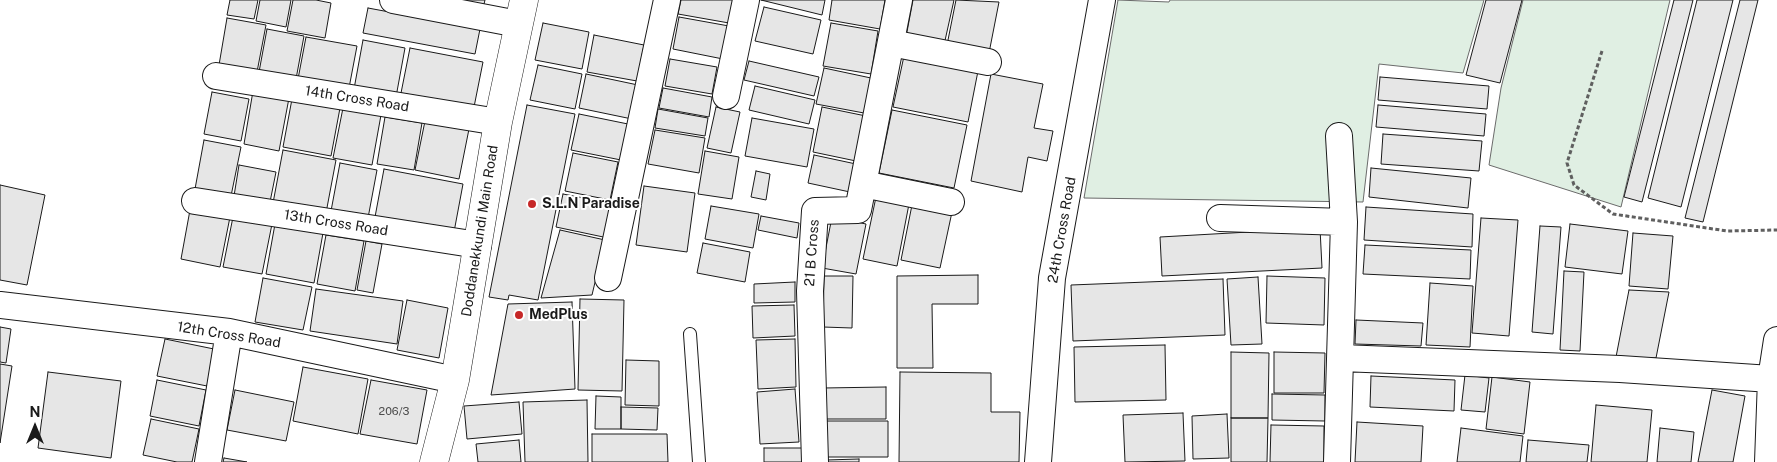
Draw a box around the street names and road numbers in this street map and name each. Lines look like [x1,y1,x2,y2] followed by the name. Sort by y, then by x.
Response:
[304,82,410,116] street label: 14th Cross Road
[458,144,502,318] street label: Doddanekkundi Main Road
[1044,176,1080,284] street label: 24th Cross Road
[283,206,389,240] street label: 13th Cross Road
[801,219,823,287] street label: 21 B Cross
[176,319,282,351] street label: 12th Cross Road

